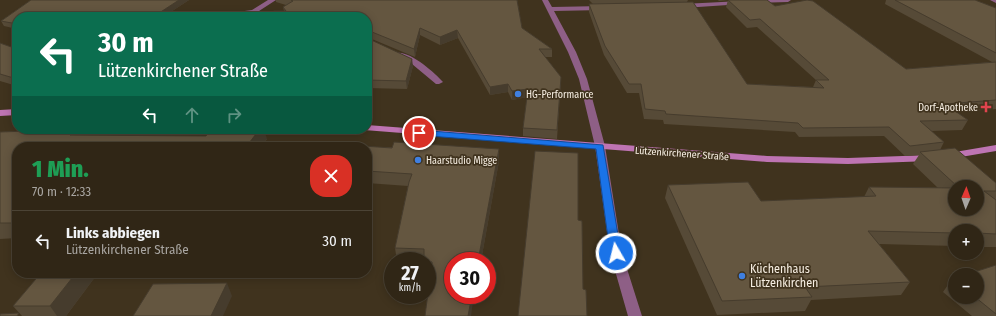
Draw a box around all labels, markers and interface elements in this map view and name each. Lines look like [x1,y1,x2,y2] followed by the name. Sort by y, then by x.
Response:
[98,26,154,59] text: 30 m
[32,28,84,80] icon: left
[98,60,268,82] text: Lützenkirchener Straße
[513,89,523,99] marker: HG-Performance
[526,89,593,101] place label: HG-Performance
[918,102,978,114] place label: Dorf-Apotheke
[981,102,991,112] marker: Dorf-Apotheke
[139,104,161,126] icon: left
[181,104,203,126] icon: ahead
[223,104,245,126] icon: right
[402,116,436,150] pin
[408,122,430,144] icon: arrive
[634,145,729,163] street label: Lützenkirchener Straße
[32,155,89,183] text: 1 Min.
[310,155,352,197] button: close
[413,155,423,165] marker: Haarstudio Migge
[426,155,497,167] place label: Haarstudio Migge
[948,180,984,216] north arrow
[948,180,984,304] map controls
[32,184,91,199] text: 70 m · 12:33
[66,224,160,242] text: Links abbiegen
[948,224,984,260] button: +
[32,230,54,252] icon: left
[322,232,352,250] text: 30 m
[595,232,637,274] position arrow
[66,242,189,257] text: Lützenkirchener Straße
[444,252,496,304] speed limit sign: 30
[401,261,419,285] text: 27
[750,262,818,290] place label: Küchenhaus Lützenkirchen
[948,268,984,304] button: −
[737,271,747,281] marker: Küchenhaus Lützenkirchen
[399,282,421,294] text: km/h

